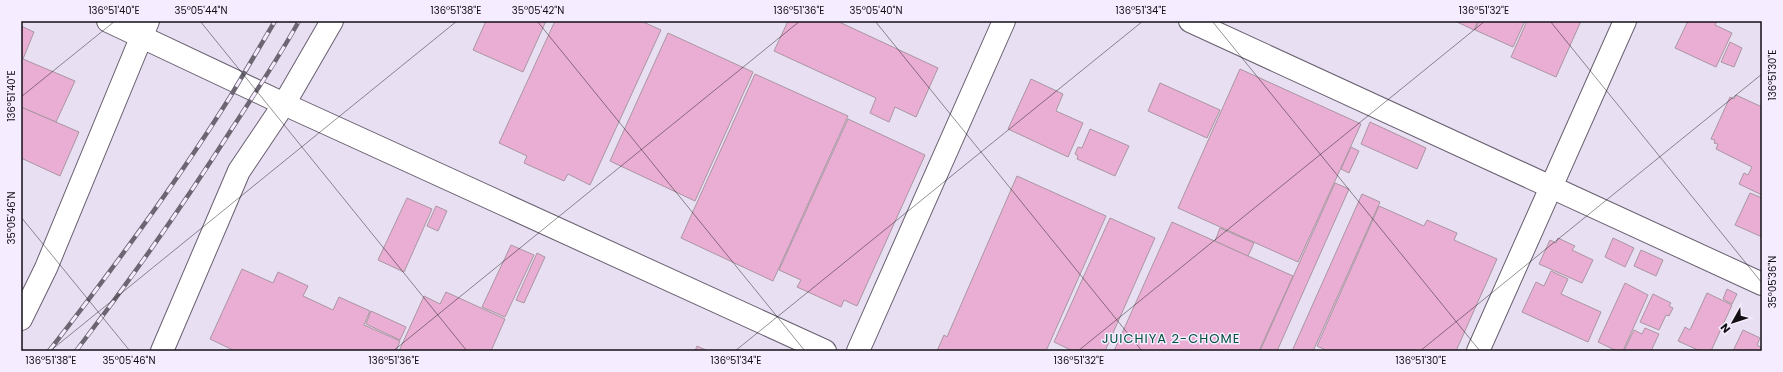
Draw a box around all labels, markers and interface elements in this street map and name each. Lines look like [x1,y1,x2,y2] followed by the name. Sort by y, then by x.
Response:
[88,3,140,18] text: 136°51'40"E
[175,3,227,18] text: 35°05'44"N
[431,3,481,18] text: 136°51'38"E
[512,3,564,18] text: 35°05'42"N
[774,3,824,18] text: 136°51'36"E
[850,3,902,18] text: 35°05'40"N
[1116,3,1166,18] text: 136°51'34"E
[1459,3,1509,18] text: 136°51'32"E
[1765,50,1780,100] text: 136°51'30"E
[4,70,19,122] text: 136°51'40"E
[4,191,19,245] text: 35°05'46"N
[1765,256,1780,308] text: 35°05'36"N
[1713,302,1753,342] north arrow
[1716,320,1734,337] text: N
[1102,329,1240,348] district label: JUICHIYA 2-CHOME
[26,353,76,368] text: 136°51'38"E
[102,353,156,368] text: 35°05'46"N
[369,353,419,368] text: 136°51'36"E
[711,353,761,368] text: 136°51'34"E
[1054,353,1104,368] text: 136°51'32"E
[1396,353,1446,368] text: 136°51'30"E

